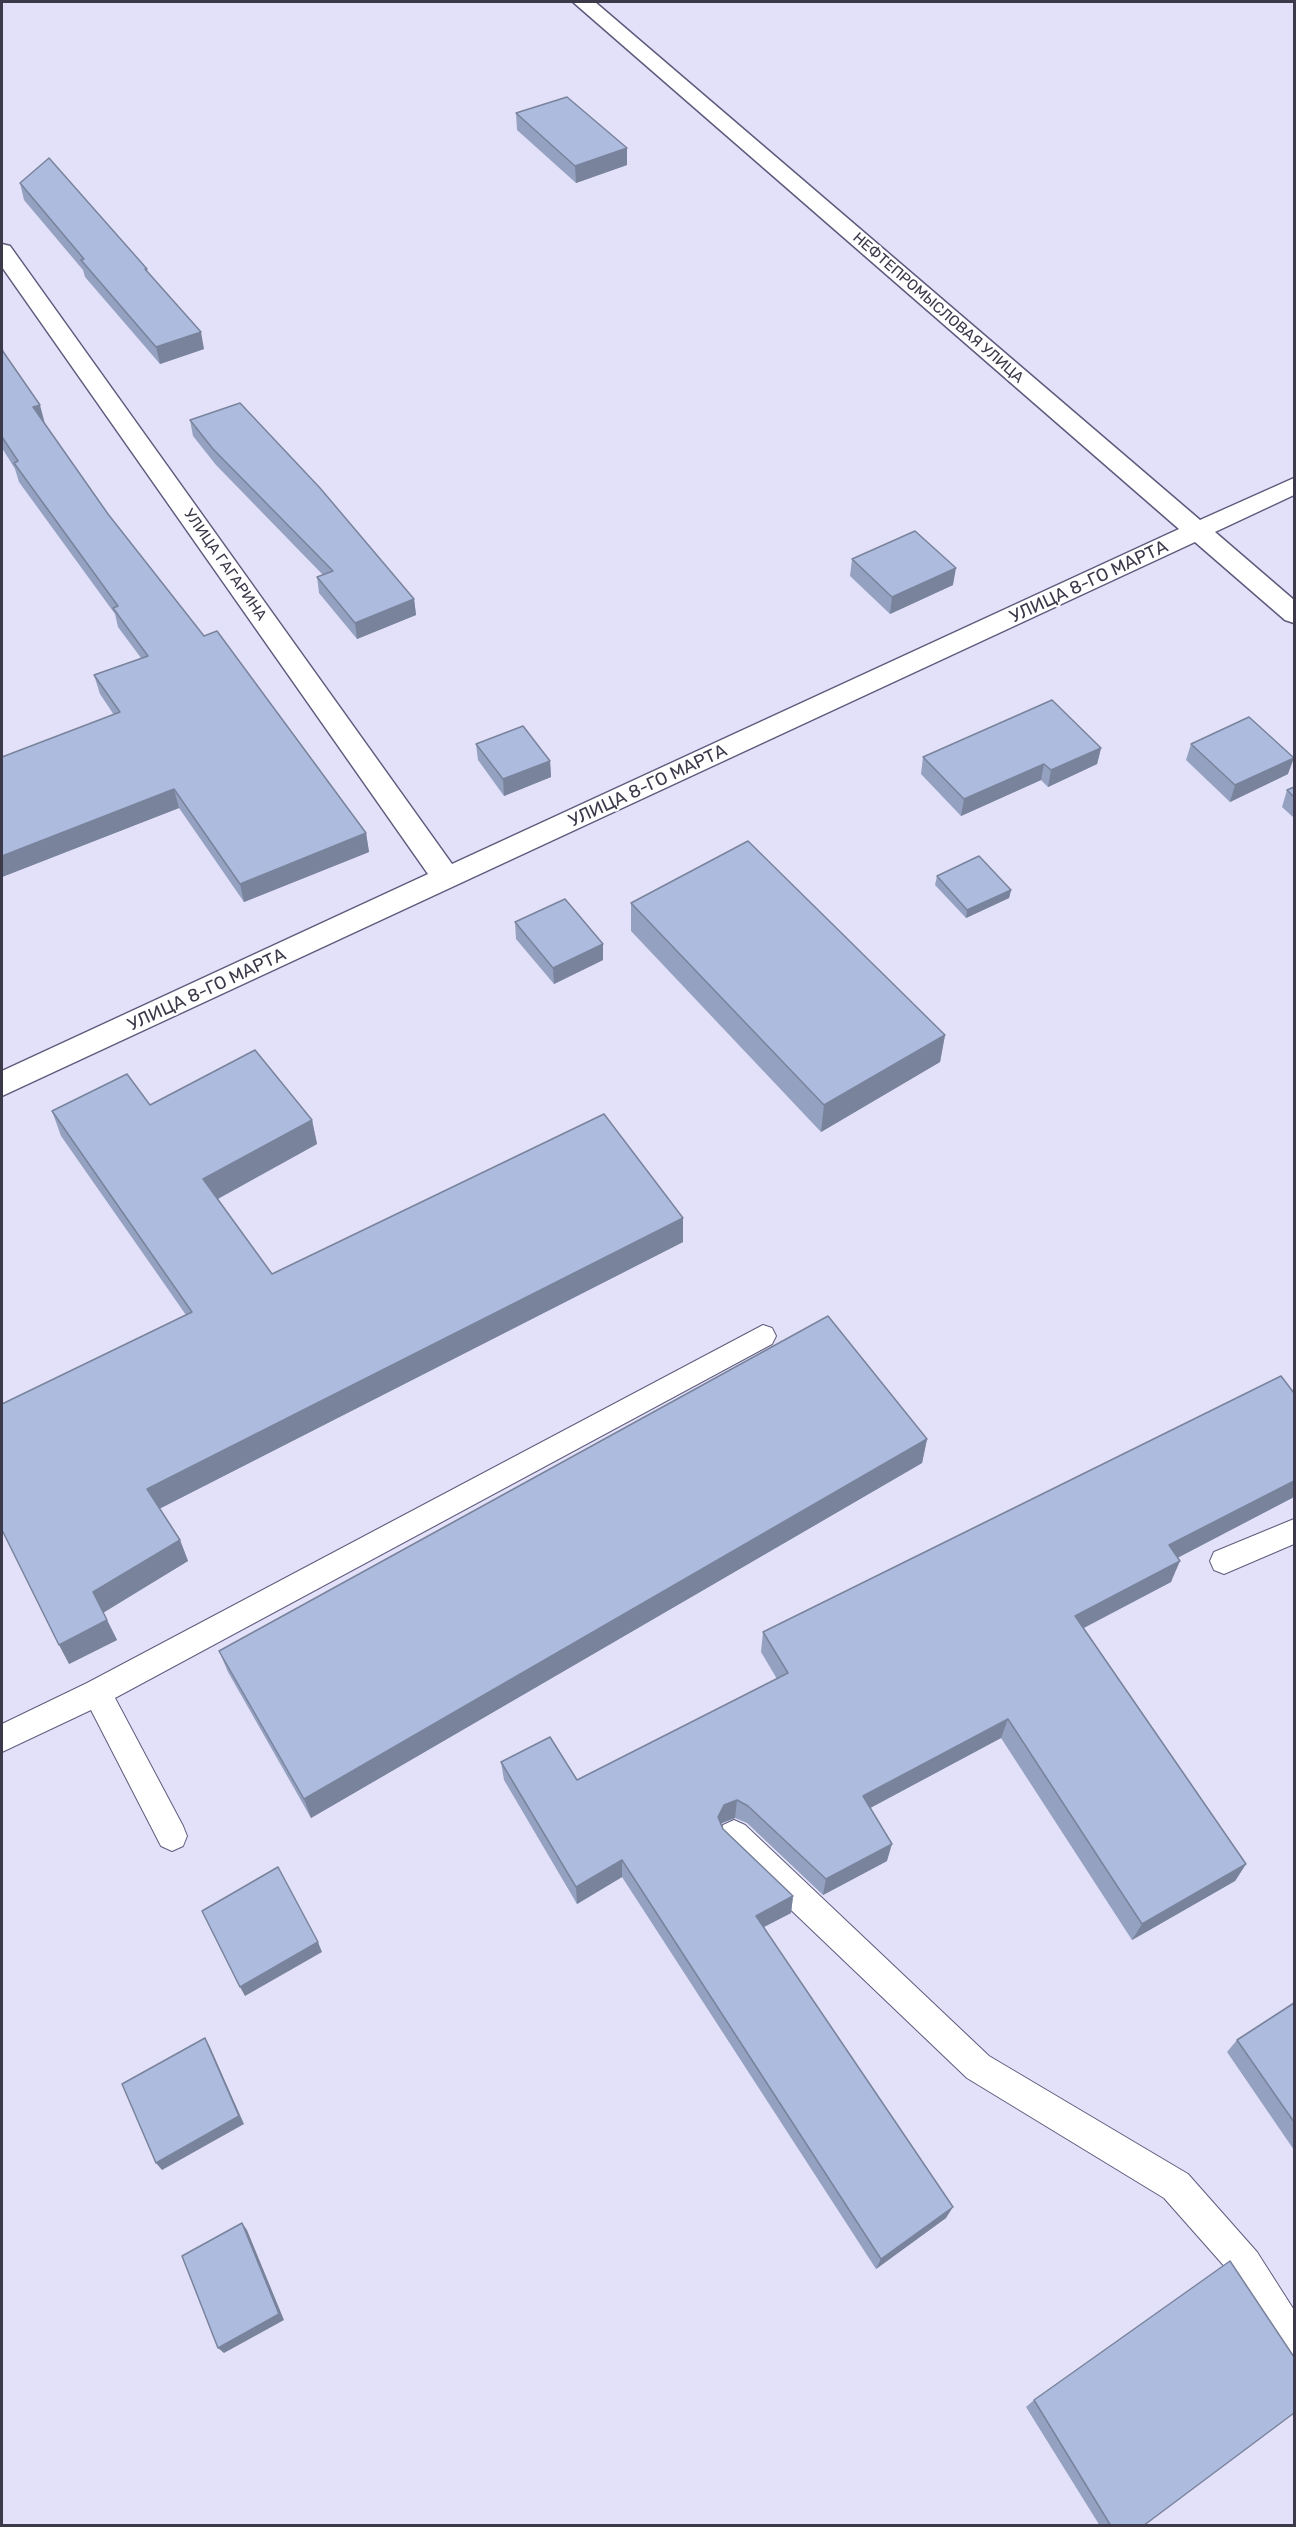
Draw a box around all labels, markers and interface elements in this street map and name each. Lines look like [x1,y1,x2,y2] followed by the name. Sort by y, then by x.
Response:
[849,229,1027,387] street label: НЕФТЕПРОМЫСЛОВАЯ УЛИЦА
[180,506,270,624] street label: УЛИЦА ГАГАРИНА
[1007,536,1171,628] street label: УЛИЦА 8-ГО МАРТА
[566,740,730,832] street label: УЛИЦА 8-ГО МАРТА
[125,944,289,1036] street label: УЛИЦА 8-ГО МАРТА

